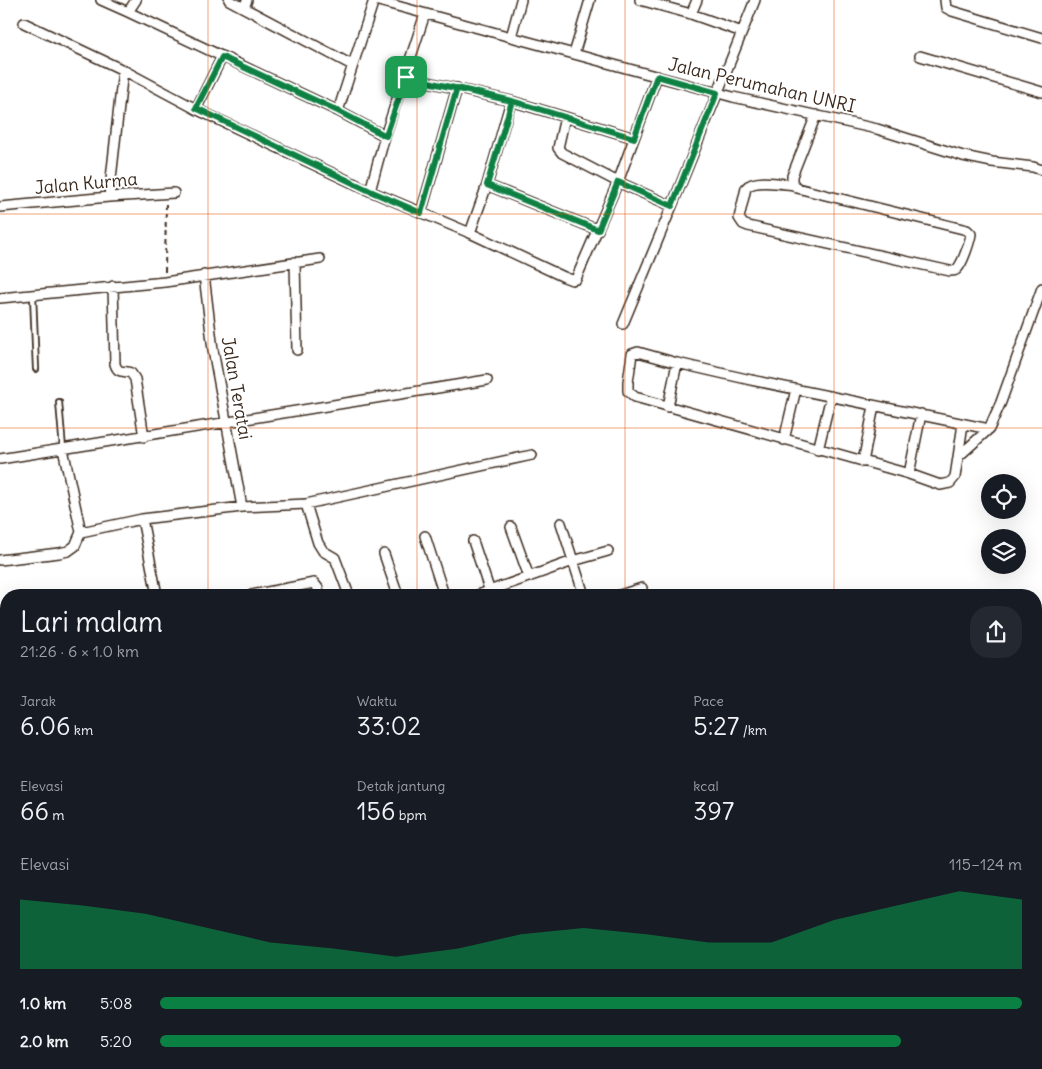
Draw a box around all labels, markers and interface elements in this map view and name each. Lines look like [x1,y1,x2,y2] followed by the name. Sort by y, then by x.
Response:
[666,52,858,118] street label: Jalan Perumahan UNRI
[385,56,427,98] pin
[392,63,420,91] icon: arrive
[34,167,138,199] street label: Jalan Kurma
[217,335,257,441] street label: Jalan Teratai
[981,474,1026,574] map controls
[981,474,1026,519] button: locate
[981,529,1026,574] button: layers
[20,604,163,640] text: Lari malam
[970,606,1022,658] button: share
[20,641,139,661] text: 21:26 · 6 × 1.0 km
[20,692,56,710] text: Jarak
[357,692,397,710] text: Waktu
[693,692,724,710] text: Pace
[20,710,70,742] text: 6.06
[357,710,421,742] text: 33:02
[693,710,739,742] text: 5:27
[70,721,93,739] text: km
[739,721,767,739] text: /km
[20,777,63,795] text: Elevasi
[357,777,445,795] text: Detak jantung
[693,777,719,795] text: kcal
[20,795,49,827] text: 66
[357,795,395,827] text: 156
[693,795,734,827] text: 397
[49,806,64,824] text: m
[395,806,427,824] text: bpm
[20,854,69,874] text: Elevasi
[949,854,1022,874] text: 115–124 m
[20,993,66,1013] text: 1.0 km
[100,993,133,1013] text: 5:08
[20,1031,69,1051] text: 2.0 km
[100,1031,132,1051] text: 5:20

